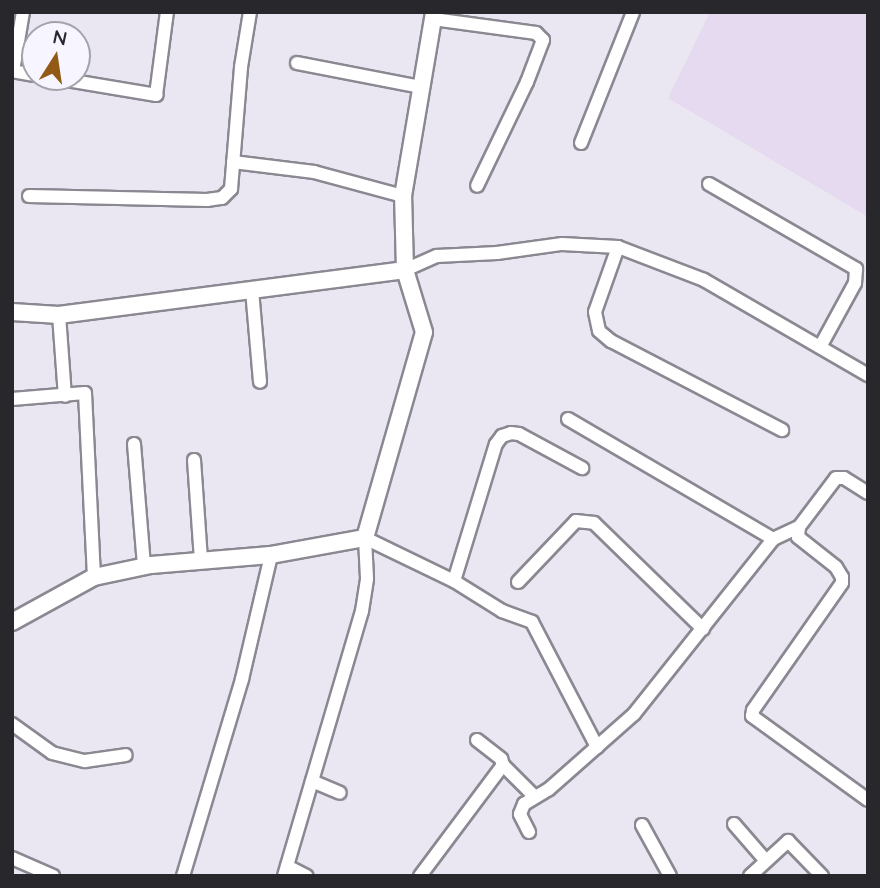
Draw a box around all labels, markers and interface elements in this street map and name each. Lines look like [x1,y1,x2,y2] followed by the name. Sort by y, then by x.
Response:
[21,21,91,91] north arrow
[51,24,69,51] text: N

